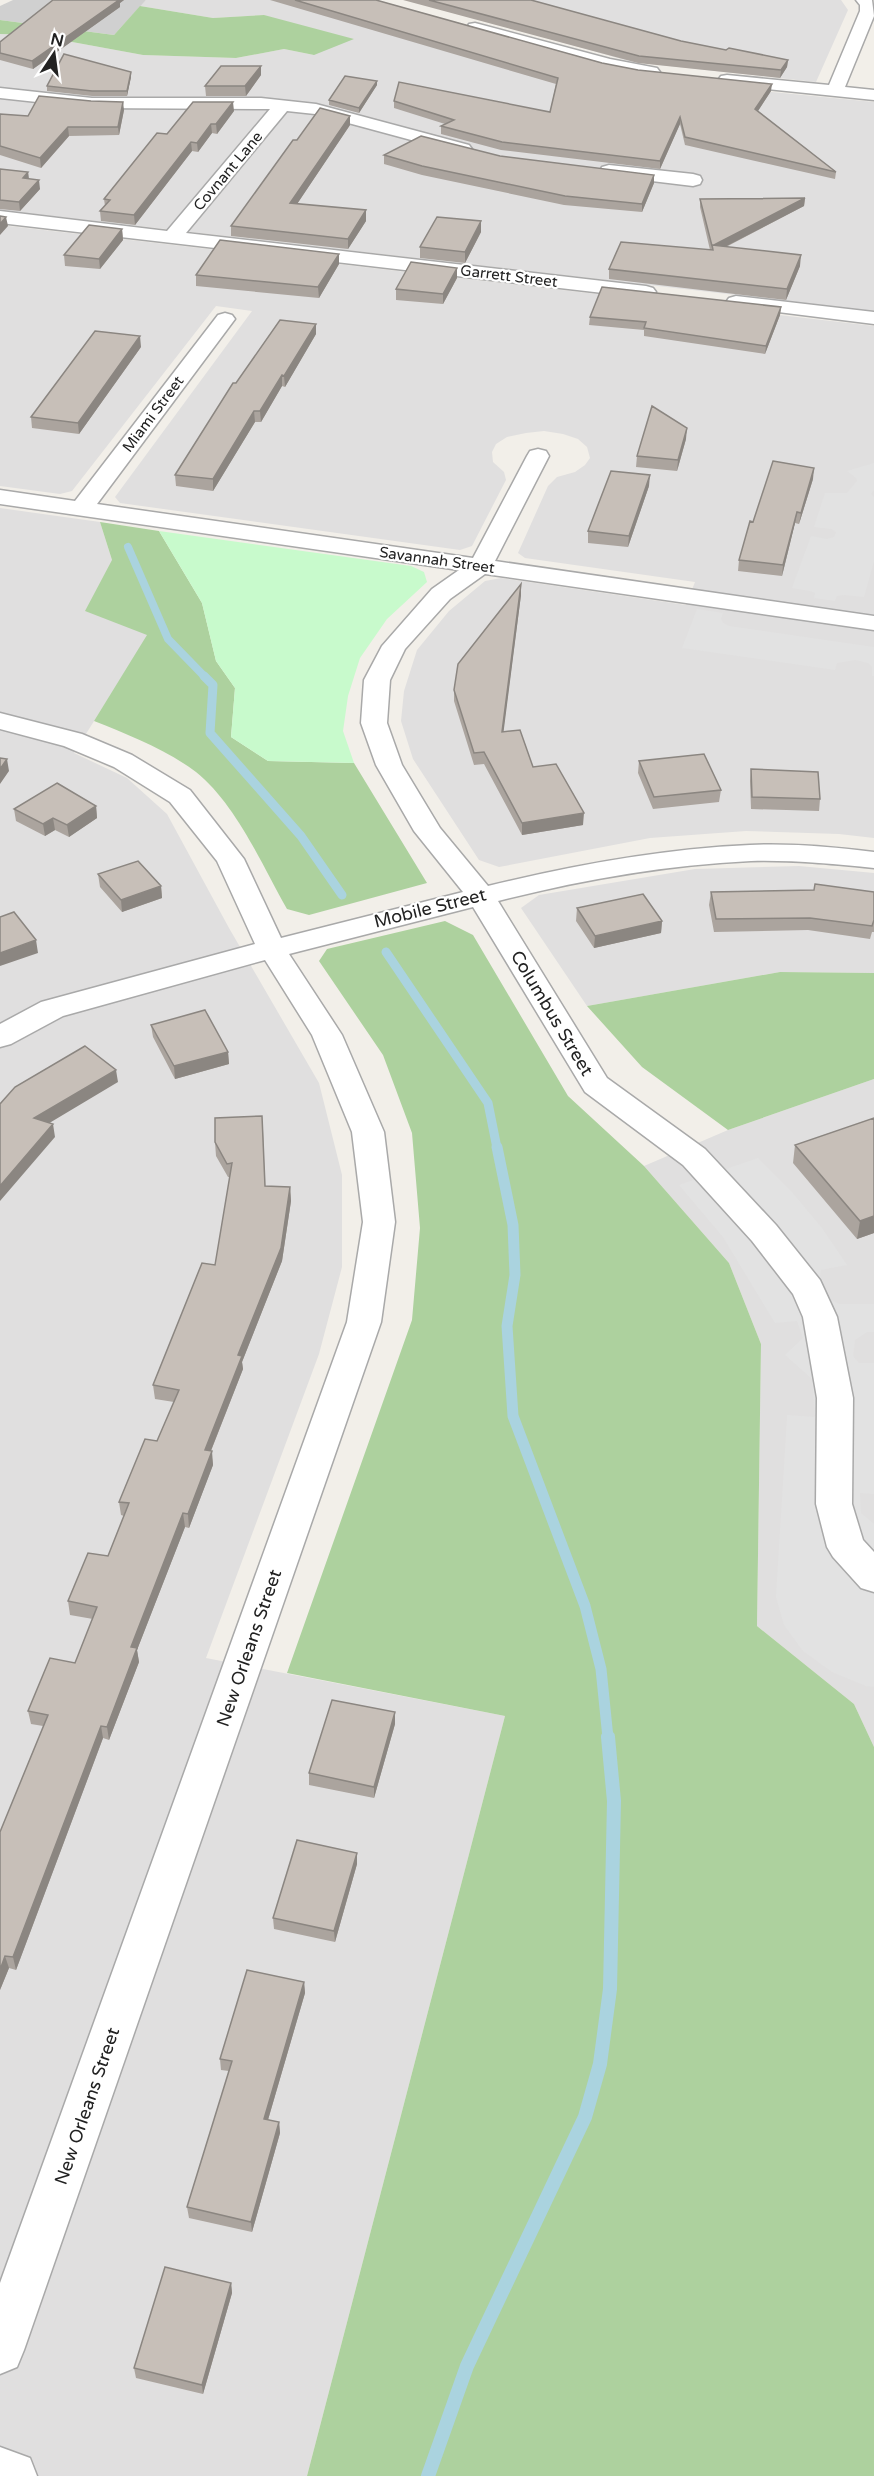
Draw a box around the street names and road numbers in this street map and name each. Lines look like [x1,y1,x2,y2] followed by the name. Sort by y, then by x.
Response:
[190,128,266,214] street label: Covnant Lane
[459,261,559,291] street label: Garrett Street
[118,372,188,456] street label: Miami Street
[378,543,496,577] street label: Savannah Street
[372,883,488,933] street label: Mobile Street
[506,946,598,1080] street label: Columbus Street
[212,1566,286,1730] street label: New Orleans Street
[50,2024,124,2188] street label: New Orleans Street

